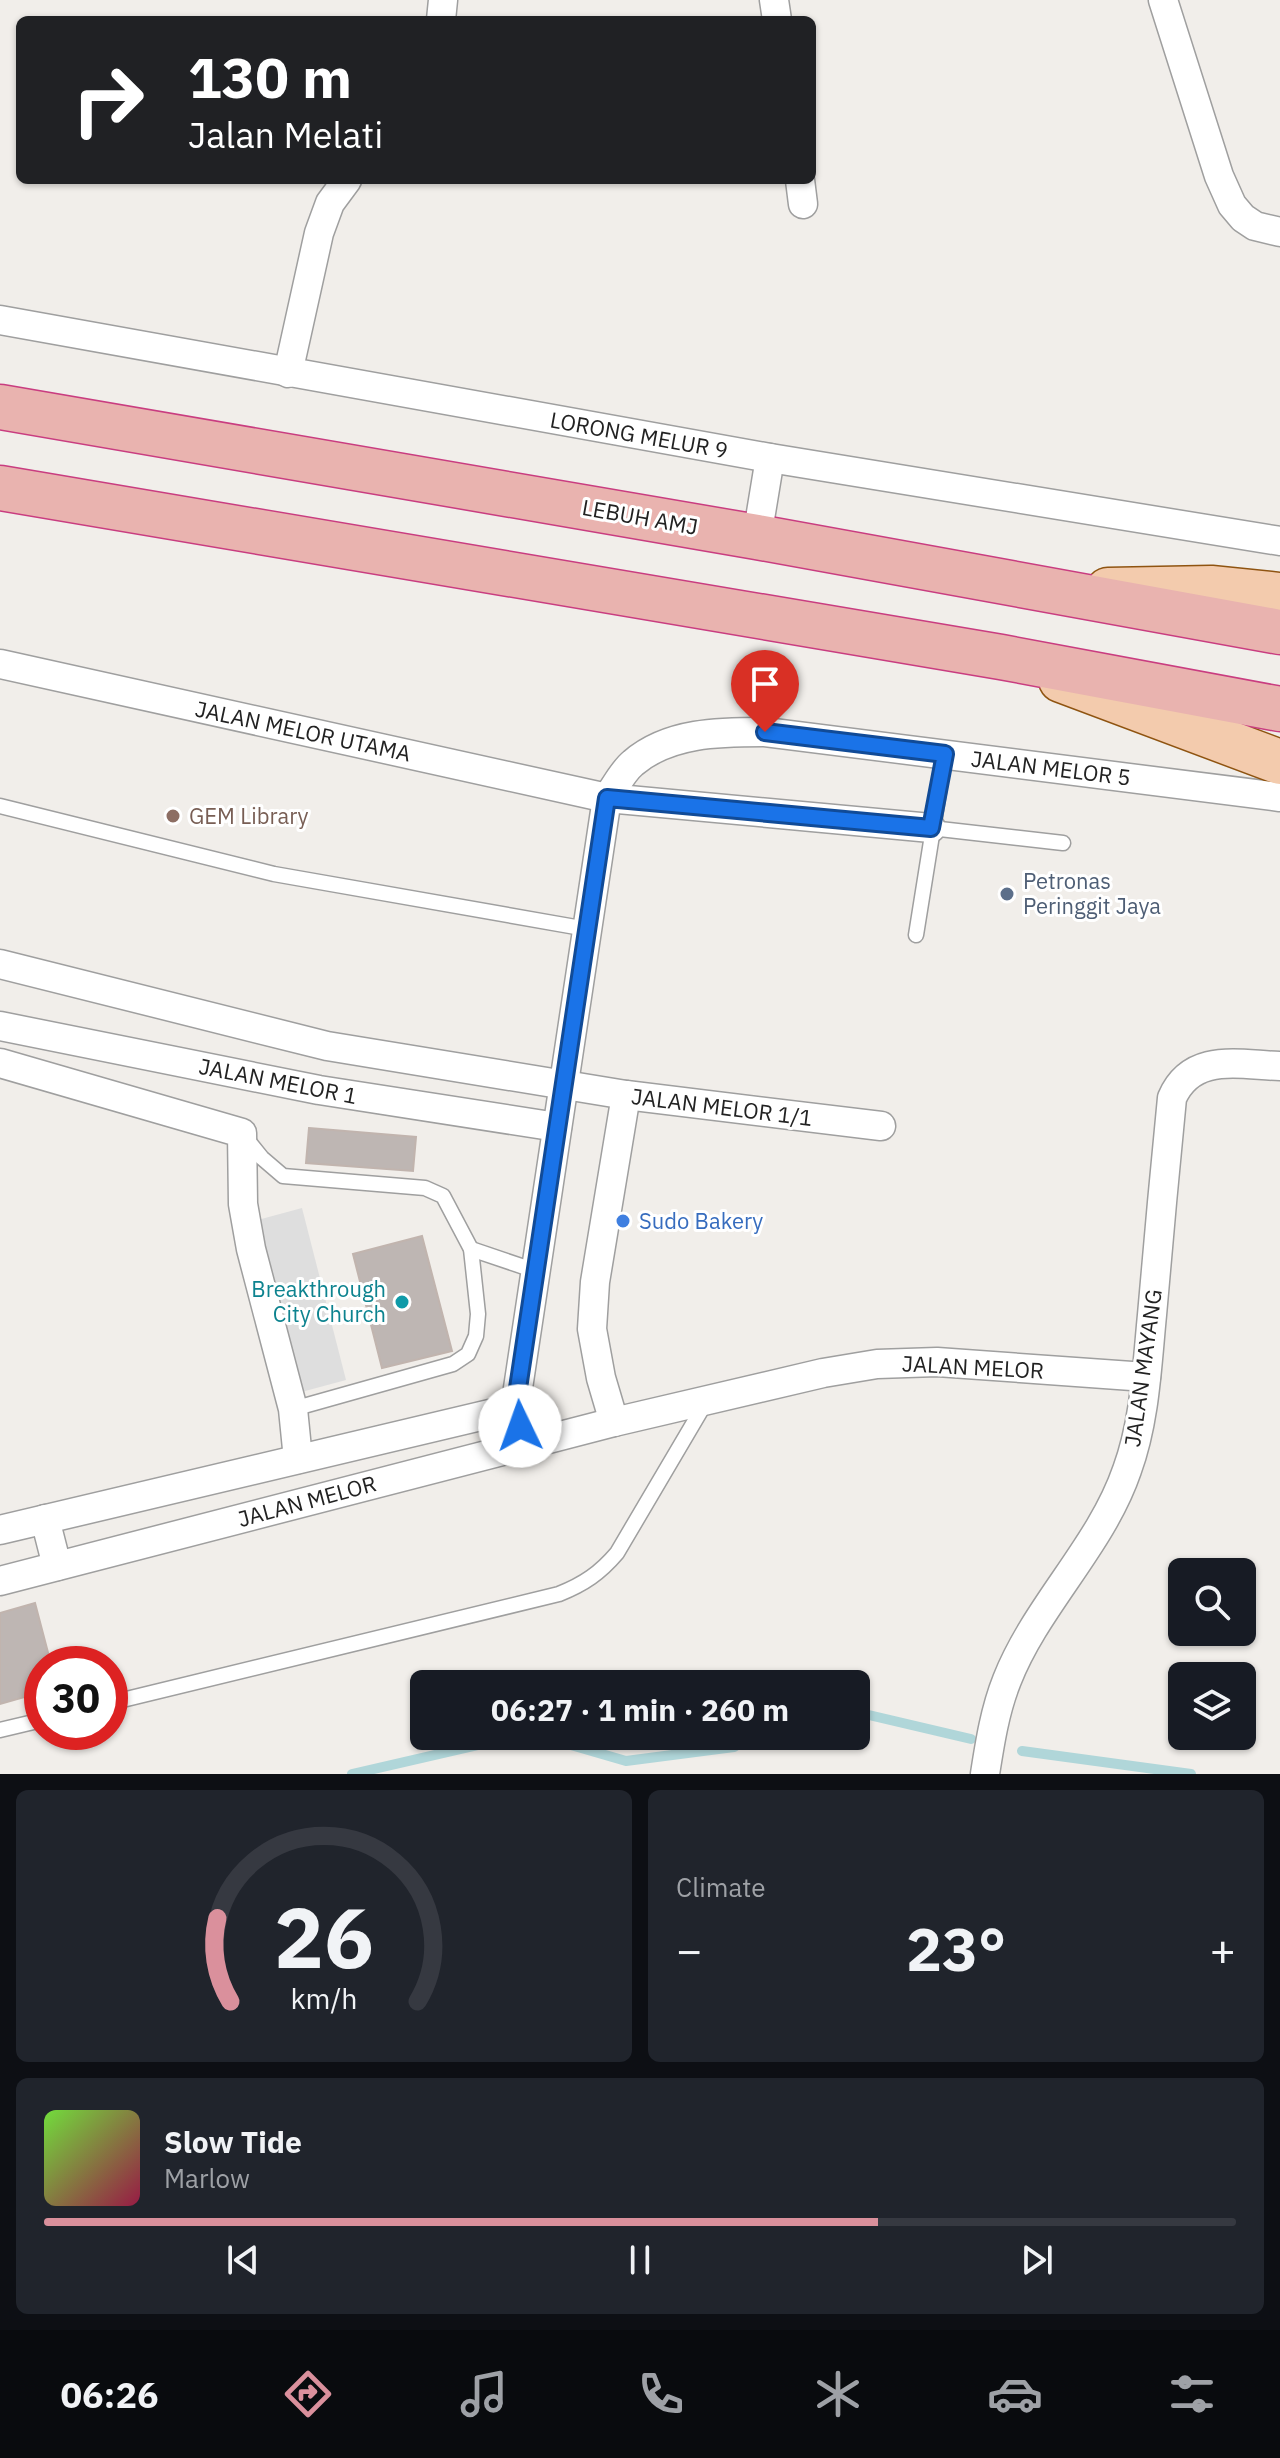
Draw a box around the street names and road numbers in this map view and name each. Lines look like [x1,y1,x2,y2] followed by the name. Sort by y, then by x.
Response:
[548,405,730,464] street label: LORONG MELUR 9
[580,492,700,541] street label: LEBUH AMJ
[193,694,413,768] street label: JALAN MELOR UTAMA
[970,743,1133,792] street label: JALAN MELOR 5
[197,1051,360,1110] street label: JALAN MELOR 1
[630,1081,814,1132] street label: JALAN MELOR 1/1
[1117,1287,1168,1449] street label: JALAN MAYANG
[901,1348,1045,1385] street label: JALAN MELOR
[234,1468,379,1533] street label: JALAN MELOR

